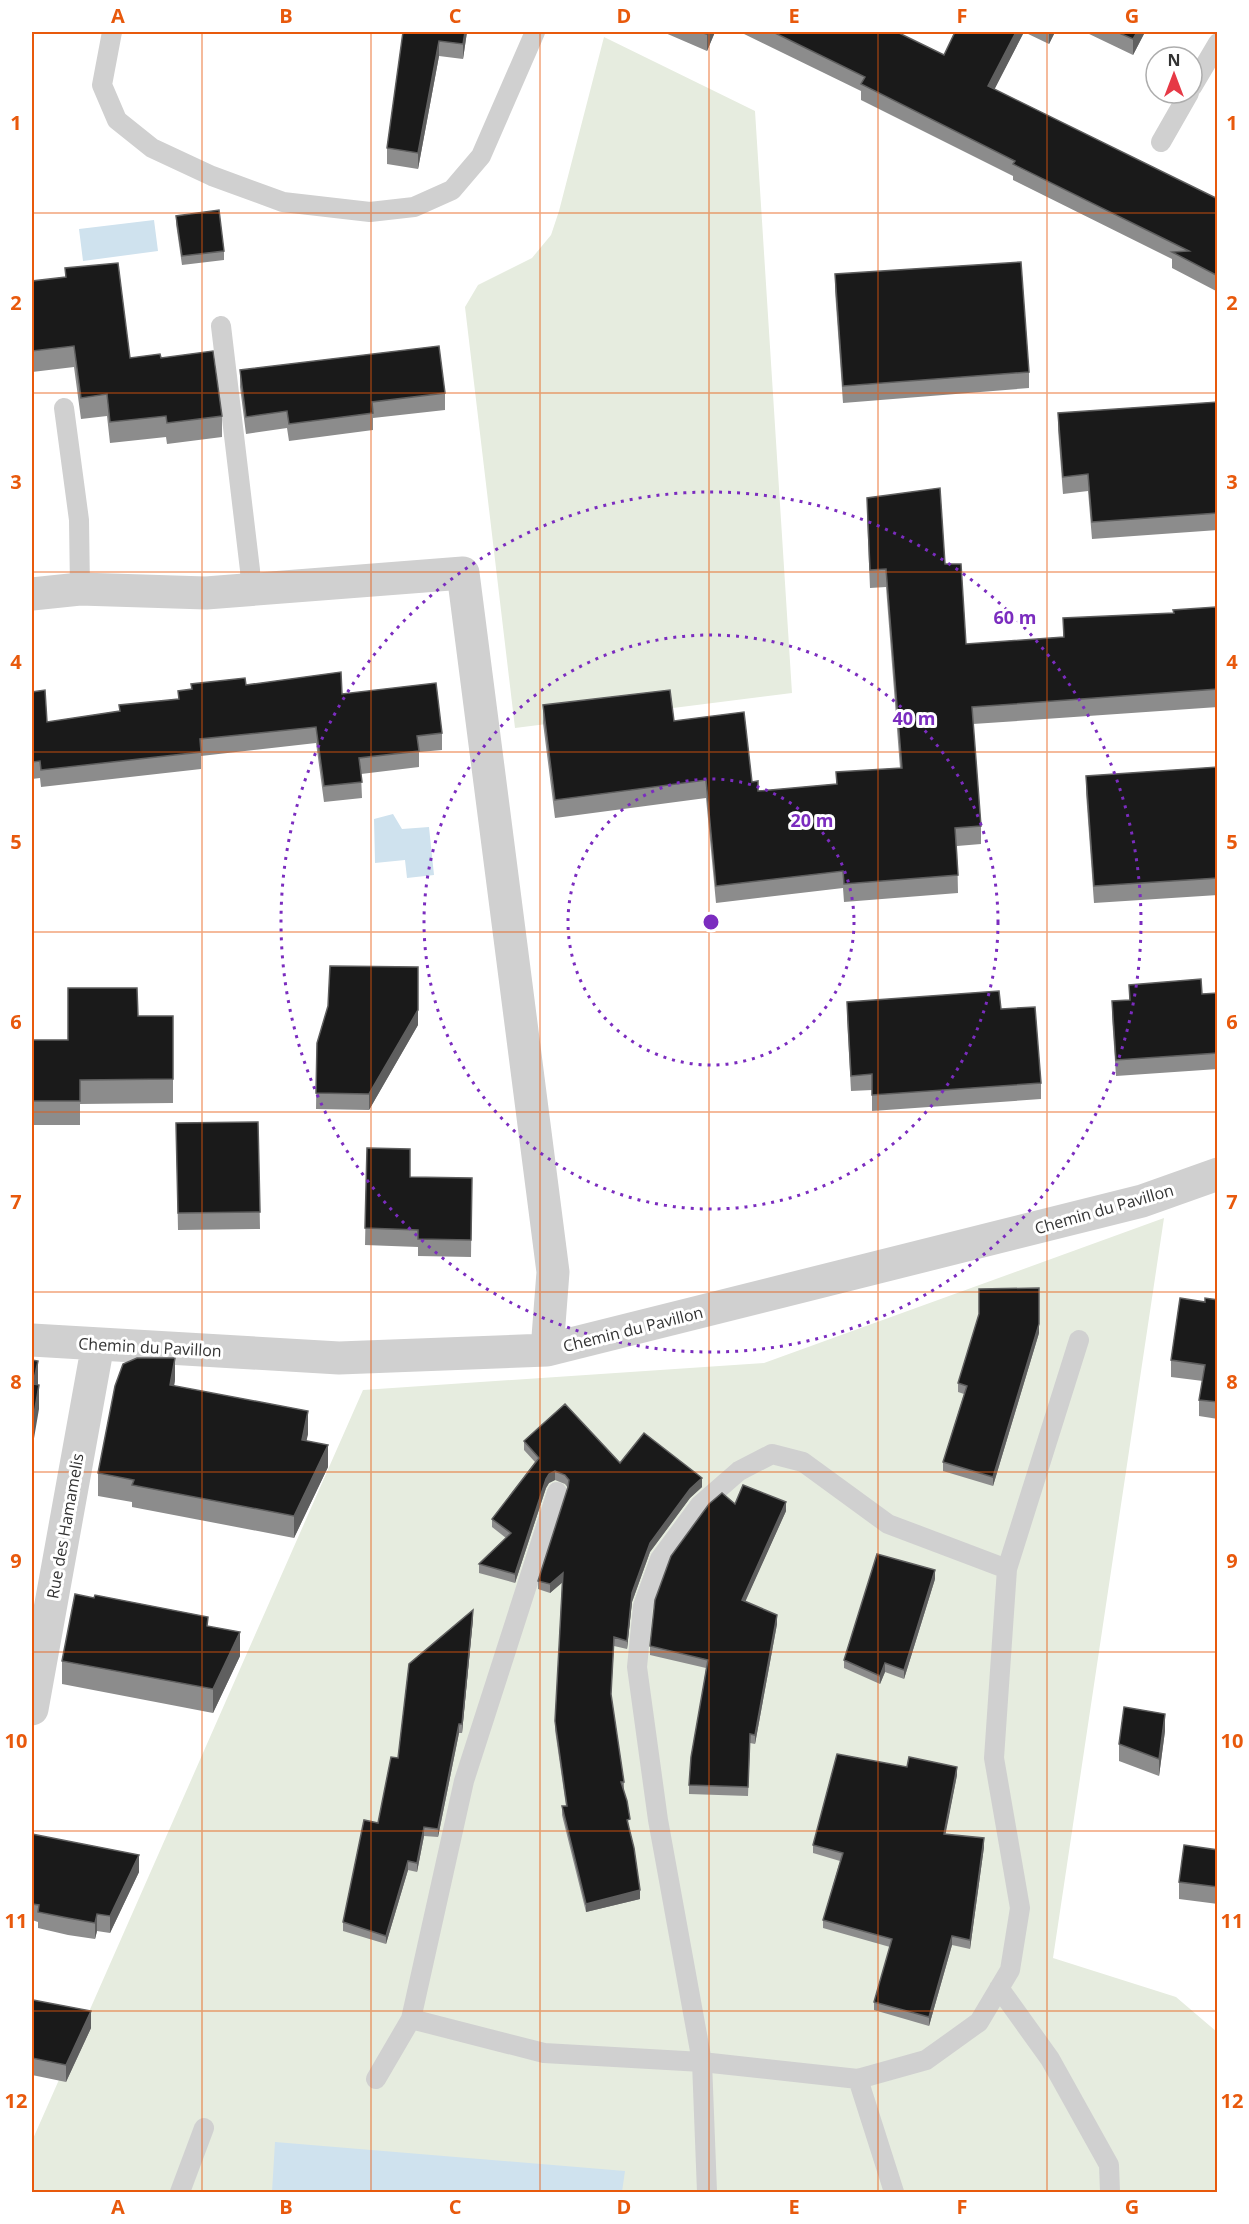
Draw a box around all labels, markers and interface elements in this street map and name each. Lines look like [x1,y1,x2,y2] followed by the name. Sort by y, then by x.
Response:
[111,2,125,29] text: A
[279,2,293,29] text: B
[449,2,462,29] text: C
[617,2,631,29] text: D
[788,2,800,29] text: E
[957,2,967,29] text: F
[1125,2,1139,29] text: G
[1144,45,1204,105] north arrow
[1167,49,1181,71] text: N
[10,109,22,136] text: 1
[1226,109,1238,136] text: 1
[10,289,22,316] text: 2
[1226,289,1238,316] text: 2
[10,468,22,495] text: 3
[1226,468,1238,495] text: 3
[994,605,1036,629] text: 60 m
[10,648,22,675] text: 4
[1226,648,1238,675] text: 4
[893,706,935,730] text: 40 m
[791,808,833,832] text: 20 m
[10,828,22,855] text: 5
[1226,828,1238,855] text: 5
[701,912,721,932] centre of rings
[10,1008,22,1035] text: 6
[1226,1008,1238,1035] text: 6
[1032,1179,1176,1239] street label: Chemin du Pavillon
[10,1188,22,1215] text: 7
[1226,1188,1238,1215] text: 7
[561,1301,705,1357] street label: Chemin du Pavillon
[78,1332,222,1362] street label: Chemin du Pavillon
[10,1368,22,1395] text: 8
[1226,1368,1238,1395] text: 8
[41,1452,89,1600] street label: Rue des Hamamelis
[10,1547,22,1574] text: 9
[1226,1547,1238,1574] text: 9
[5,1727,27,1754] text: 10
[1221,1727,1243,1754] text: 10
[5,1907,27,1934] text: 11
[1221,1907,1243,1934] text: 11
[5,2087,27,2114] text: 12
[1221,2087,1243,2114] text: 12
[111,2193,125,2220] text: A
[279,2193,293,2220] text: B
[449,2193,462,2220] text: C
[617,2193,631,2220] text: D
[788,2193,800,2220] text: E
[957,2193,967,2220] text: F
[1125,2193,1139,2220] text: G

